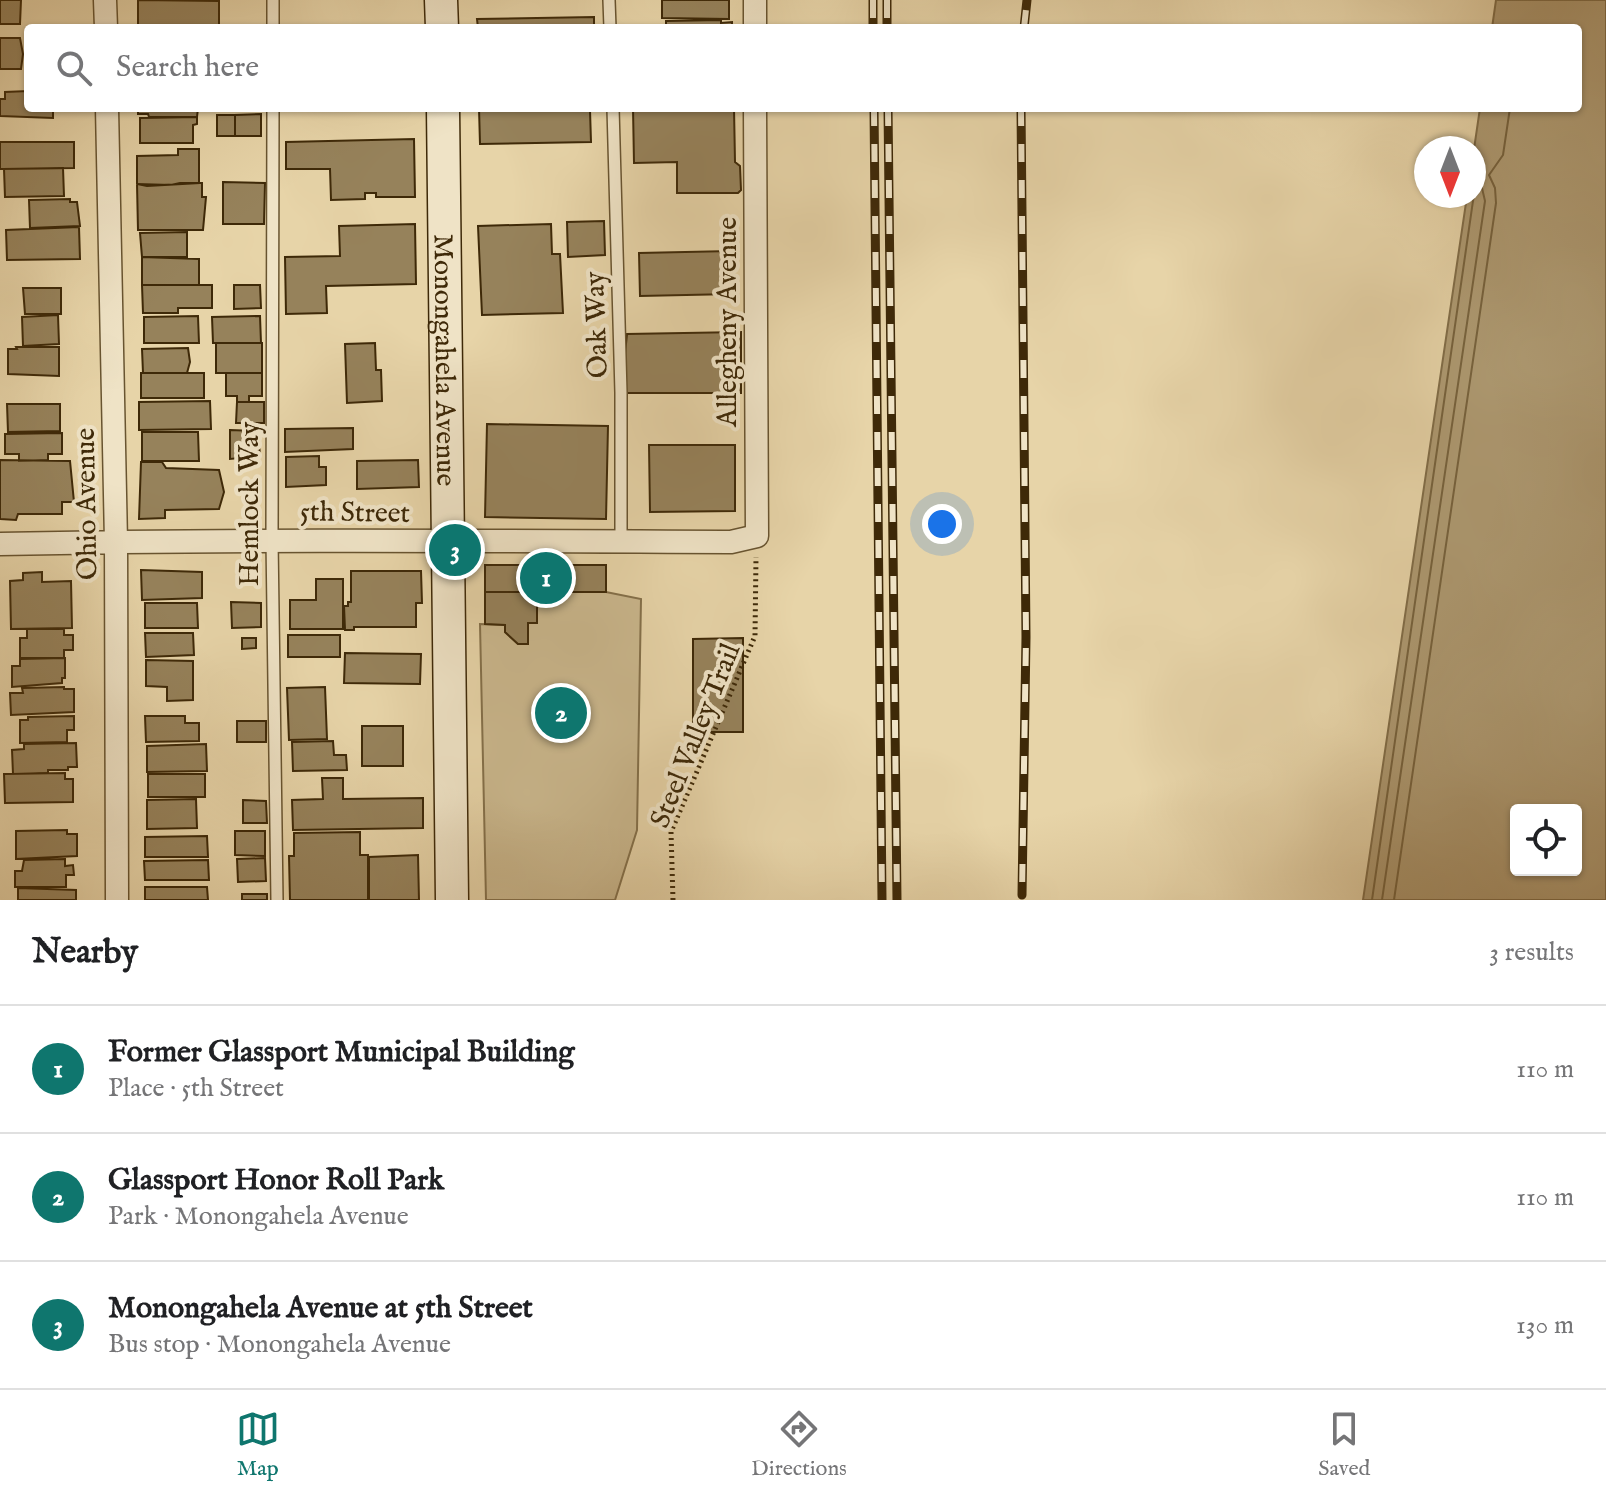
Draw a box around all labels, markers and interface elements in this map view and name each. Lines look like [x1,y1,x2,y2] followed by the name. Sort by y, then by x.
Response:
[24,24,1582,112] search box
[52,46,96,90] icon: search
[116,49,259,87] text: Search here
[1414,136,1486,208] north arrow
[711,217,746,428] street label: Allegheny Avenue
[424,234,462,487] street label: Monongahela Avenue
[578,271,617,379] street label: Oak Way
[233,422,268,586] street label: Hemlock Way
[69,427,106,580] street label: Ohio Avenue
[299,495,411,532] street label: 5th Street
[922,504,962,544] your location
[429,520,481,580] pin: 3
[520,548,572,608] pin: 1
[643,638,749,833] street label: Steel Valley Trail
[535,683,587,743] pin: 2
[1510,804,1582,876] map controls
[1510,804,1582,876] button: locate
[32,931,138,974] text: Nearby
[1489,936,1574,969] text: 3 results
[108,1034,575,1072] text: Former Glassport Municipal Building
[53,1053,63,1086] text: 1
[1516,1053,1574,1086] text: 110 m
[108,1072,284,1105] text: Place · 5th Street
[108,1162,444,1200] text: Glassport Honor Roll Park
[52,1181,64,1214] text: 2
[1516,1181,1574,1214] text: 110 m
[108,1200,409,1233] text: Park · Monongahela Avenue
[108,1290,533,1328] text: Monongahela Avenue at 5th Street
[53,1309,63,1342] text: 3
[1516,1309,1574,1342] text: 130 m
[108,1328,451,1361] text: Bus stop · Monongahela Avenue
[236,1407,280,1483] tab: Map
[751,1407,847,1483] tab: Directions
[1318,1407,1370,1483] tab: Saved

